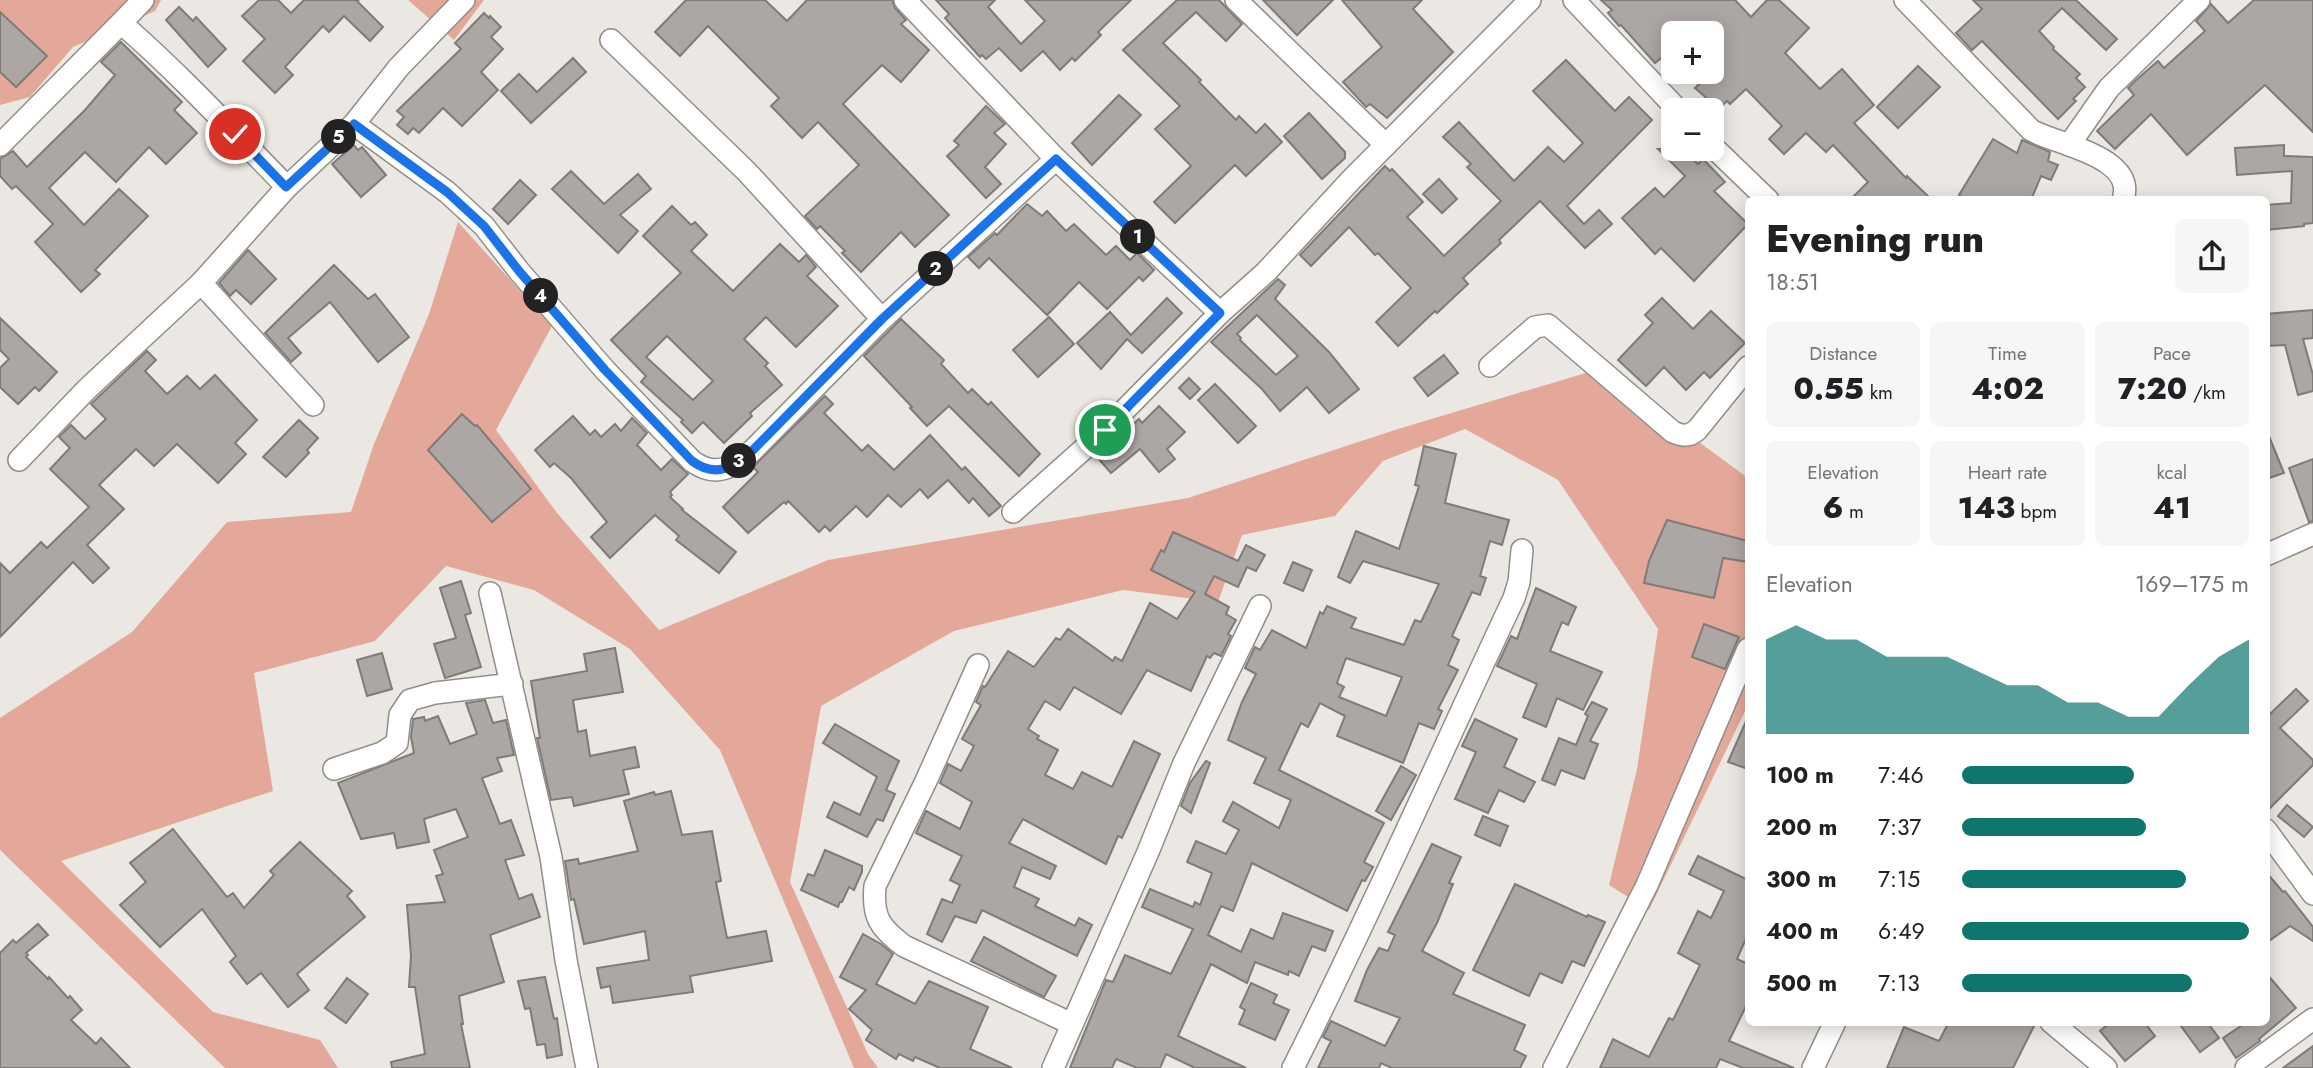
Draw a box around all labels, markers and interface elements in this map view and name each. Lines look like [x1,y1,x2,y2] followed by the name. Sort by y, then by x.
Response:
[1661,21,1724,161] map controls
[1661,21,1724,84] button: +
[1661,98,1724,161] button: −
[205,104,265,164] pin
[216,115,254,153] icon: check
[322,120,356,154] pin: 5
[332,123,345,150] text: 5
[1766,211,1984,266] text: Evening run
[1120,219,1156,254] pin: 1
[2175,219,2249,293] button: share
[1133,223,1142,250] text: 1
[918,252,954,286] pin: 2
[929,255,942,282] text: 2
[1766,265,1819,299] text: 18:51
[524,278,558,314] pin: 4
[534,282,547,309] text: 4
[1809,340,1877,367] text: Distance
[1988,340,2027,367] text: Time
[2153,340,2191,367] text: Pace
[1793,367,1864,410] text: 0.55
[1971,367,2044,410] text: 4:02
[2118,367,2187,410] text: 7:20
[1864,379,1893,406] text: km
[2187,379,2226,406] text: /km
[1075,400,1135,460] pin
[1086,411,1124,449] icon: arrive
[722,444,756,478] pin: 3
[733,447,744,474] text: 3
[1807,459,1879,486] text: Elevation
[1968,459,2047,486] text: Heart rate
[2156,459,2187,486] text: kcal
[1822,486,1843,529] text: 6
[1958,486,2015,529] text: 143
[2153,486,2191,529] text: 41
[1843,498,1864,525] text: m
[2015,498,2057,525] text: bpm
[1766,567,1853,601] text: Elevation
[2135,567,2249,601] text: 169–175 m
[1766,758,1834,792] text: 100 m
[1878,758,1924,792] text: 7:46
[1766,810,1837,844] text: 200 m
[1878,810,1921,844] text: 7:37
[1766,862,1837,896] text: 300 m
[1878,862,1920,896] text: 7:15
[1766,914,1838,948] text: 400 m
[1878,914,1925,948] text: 6:49
[1766,966,1837,1000] text: 500 m
[1878,966,1920,1000] text: 7:13

